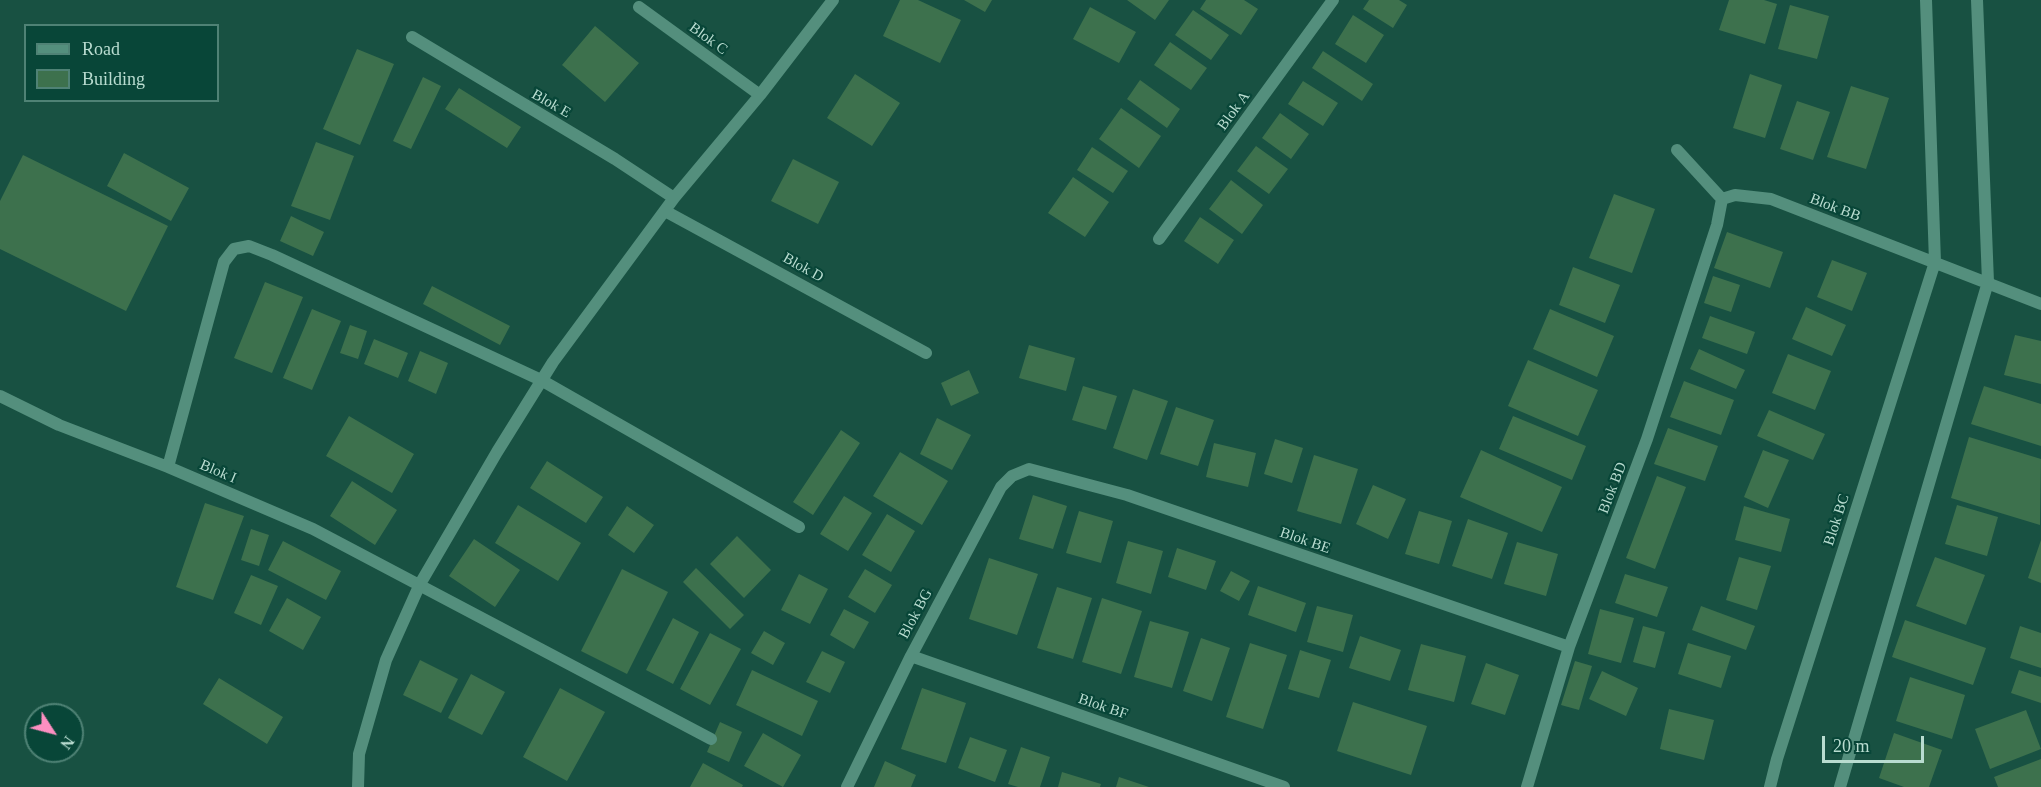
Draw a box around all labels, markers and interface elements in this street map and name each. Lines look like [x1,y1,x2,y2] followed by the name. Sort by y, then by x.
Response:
[685,19,731,59] street label: Blok C
[24,24,219,102] legend
[82,39,120,59] text: Road
[82,69,145,89] text: Building
[528,86,574,122] street label: Blok E
[1214,88,1254,134] street label: Blok A
[1807,190,1863,226] street label: Blok BB
[780,250,826,286] street label: Blok D
[197,456,239,488] street label: Blok I
[1595,460,1631,516] street label: Blok BD
[1820,492,1854,548] street label: Blok BC
[1277,524,1333,558] street label: Blok BE
[895,586,937,642] street label: Blok BG
[1076,690,1130,724] street label: Blok BF
[24,703,84,763] north arrow
[1825,724,1927,762] scale bar
[57,733,78,752] text: N
[1833,736,1870,756] text: 20 m

